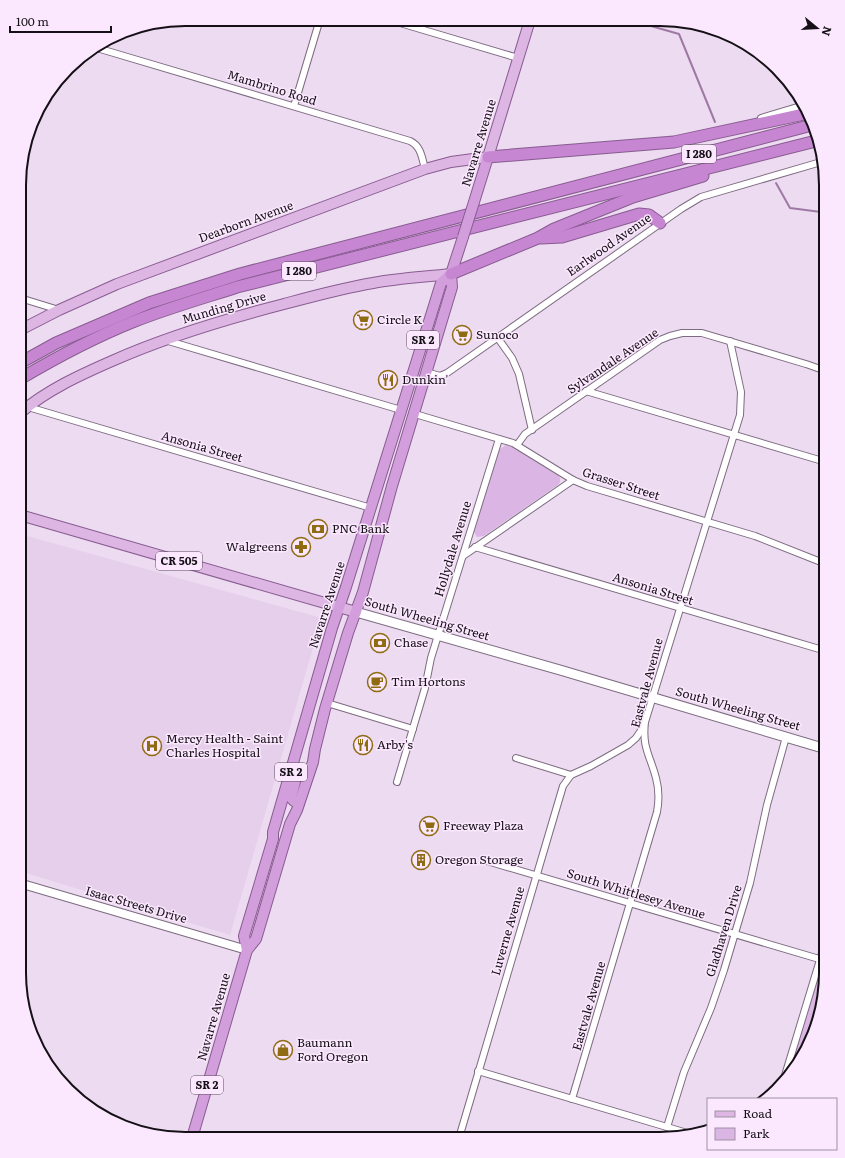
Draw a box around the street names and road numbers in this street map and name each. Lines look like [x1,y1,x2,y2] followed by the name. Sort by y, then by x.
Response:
[225,65,320,109] street label: Mambrino Road
[456,97,500,189] street label: Navarre Avenue
[682,145,716,163] road number: I 280
[196,196,296,247] street label: Dearborn Avenue
[563,208,654,280] street label: Earlwood Avenue
[282,262,316,280] road number: I 280
[180,286,268,328] street label: Munding Drive
[563,323,662,397] street label: Sylvandale Avenue
[407,331,439,349] road number: SR 2
[159,426,245,466] street label: Ansonia Street
[580,462,662,504] street label: Grasser Street
[429,498,475,599] street label: Hollydale Avenue
[156,552,202,570] road number: CR 505
[303,559,349,651] street label: Navarre Avenue
[611,567,696,609] street label: Ansonia Street
[363,592,492,645] street label: South Wheeling Street
[625,636,667,730] street label: Eastvale Avenue
[674,682,803,735] street label: South Wheeling Street
[275,763,307,781] road number: SR 2
[565,863,708,923] street label: South Whittlesey Avenue
[83,881,189,927] street label: Isaac Streets Drive
[700,882,746,979] street label: Gladhaven Drive
[486,884,528,977] street label: Luverne Avenue
[567,959,609,1052] street label: Eastvale Avenue
[192,971,234,1063] street label: Navarre Avenue
[191,1076,223,1094] road number: SR 2

